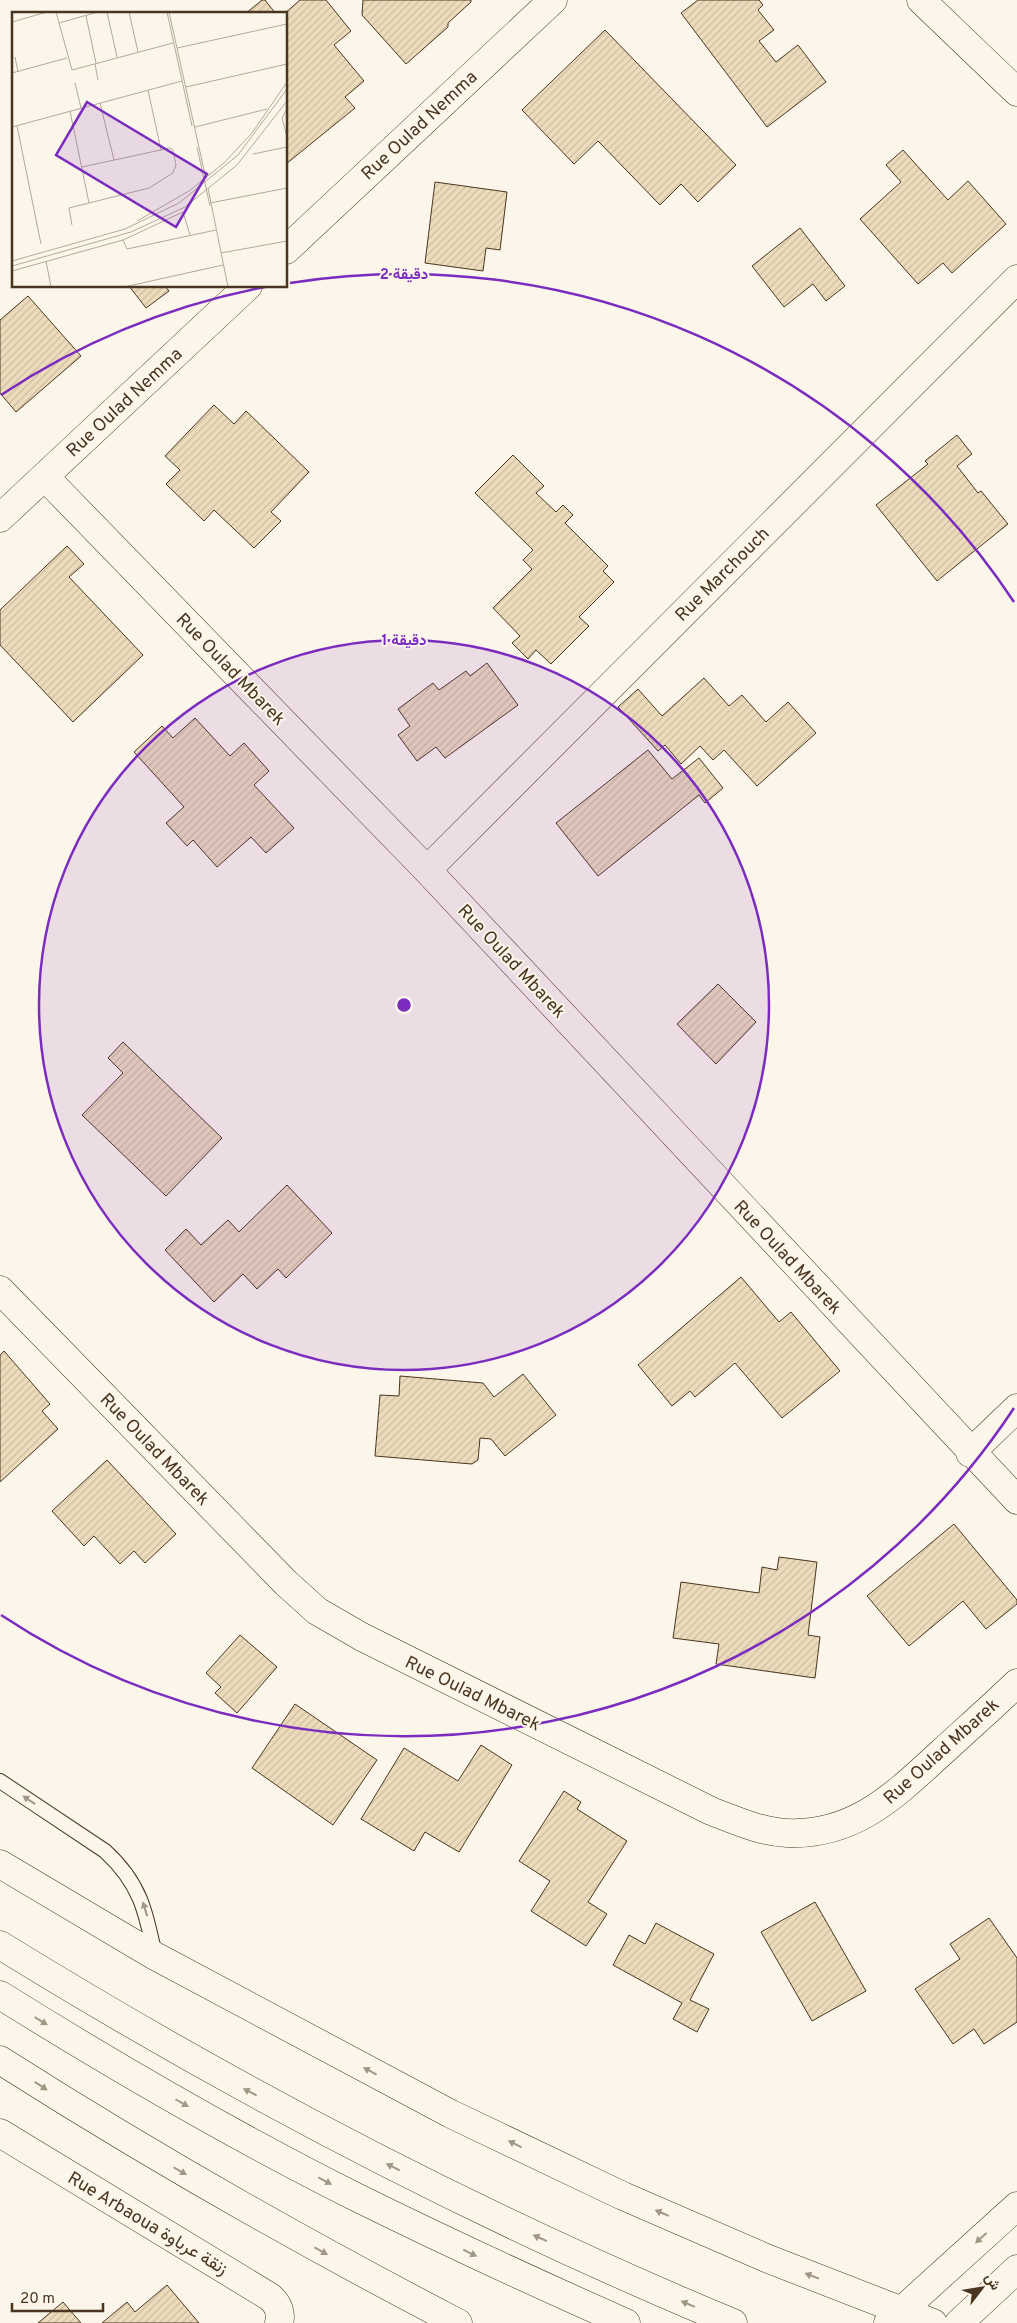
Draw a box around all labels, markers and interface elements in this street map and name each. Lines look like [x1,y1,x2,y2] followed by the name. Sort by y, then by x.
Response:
[12,12,288,288] inset map
[357,66,483,186] street label: Rue Oulad Nemma
[380,266,428,285] text: 2 دقيقة
[62,343,188,463] street label: Rue Oulad Nemma
[671,523,775,627] street label: Rue Marchouch
[170,609,290,731] street label: Rue Oulad Mbarek
[381,632,427,651] text: 1 دقيقة
[452,900,570,1024] street label: Rue Oulad Mbarek
[395,996,413,1014] centre of rings
[728,1196,846,1320] street label: Rue Oulad Mbarek
[94,1389,214,1511] street label: Rue Oulad Mbarek
[401,1652,544,1737] street label: Rue Oulad Mbarek
[879,1694,1005,1810] street label: Rue Oulad Mbarek
[22,1796,36,1805] one-way arrow
[140,1901,148,1916] one-way arrow
[35,2017,48,2026] one-way arrow
[363,2066,377,2075] one-way arrow
[34,2082,48,2091] one-way arrow
[243,2087,256,2096] one-way arrow
[175,2099,188,2108] one-way arrow
[508,2140,522,2148] one-way arrow
[386,2163,400,2171] one-way arrow
[173,2166,186,2175] one-way arrow
[63,2167,232,2281] street label: Rue Arbaoua زنقة عرباوة
[318,2176,331,2185] one-way arrow
[654,2209,669,2217] one-way arrow
[975,2232,987,2244] one-way arrow
[533,2234,547,2242] one-way arrow
[315,2246,328,2255] one-way arrow
[463,2249,477,2257] one-way arrow
[957,2263,1007,2313] north arrow
[980,2270,1004,2294] text: ش
[804,2272,819,2280] one-way arrow
[12,2280,104,2312] scale bar
[20,2290,55,2309] text: 20 m
[681,2300,695,2308] one-way arrow

